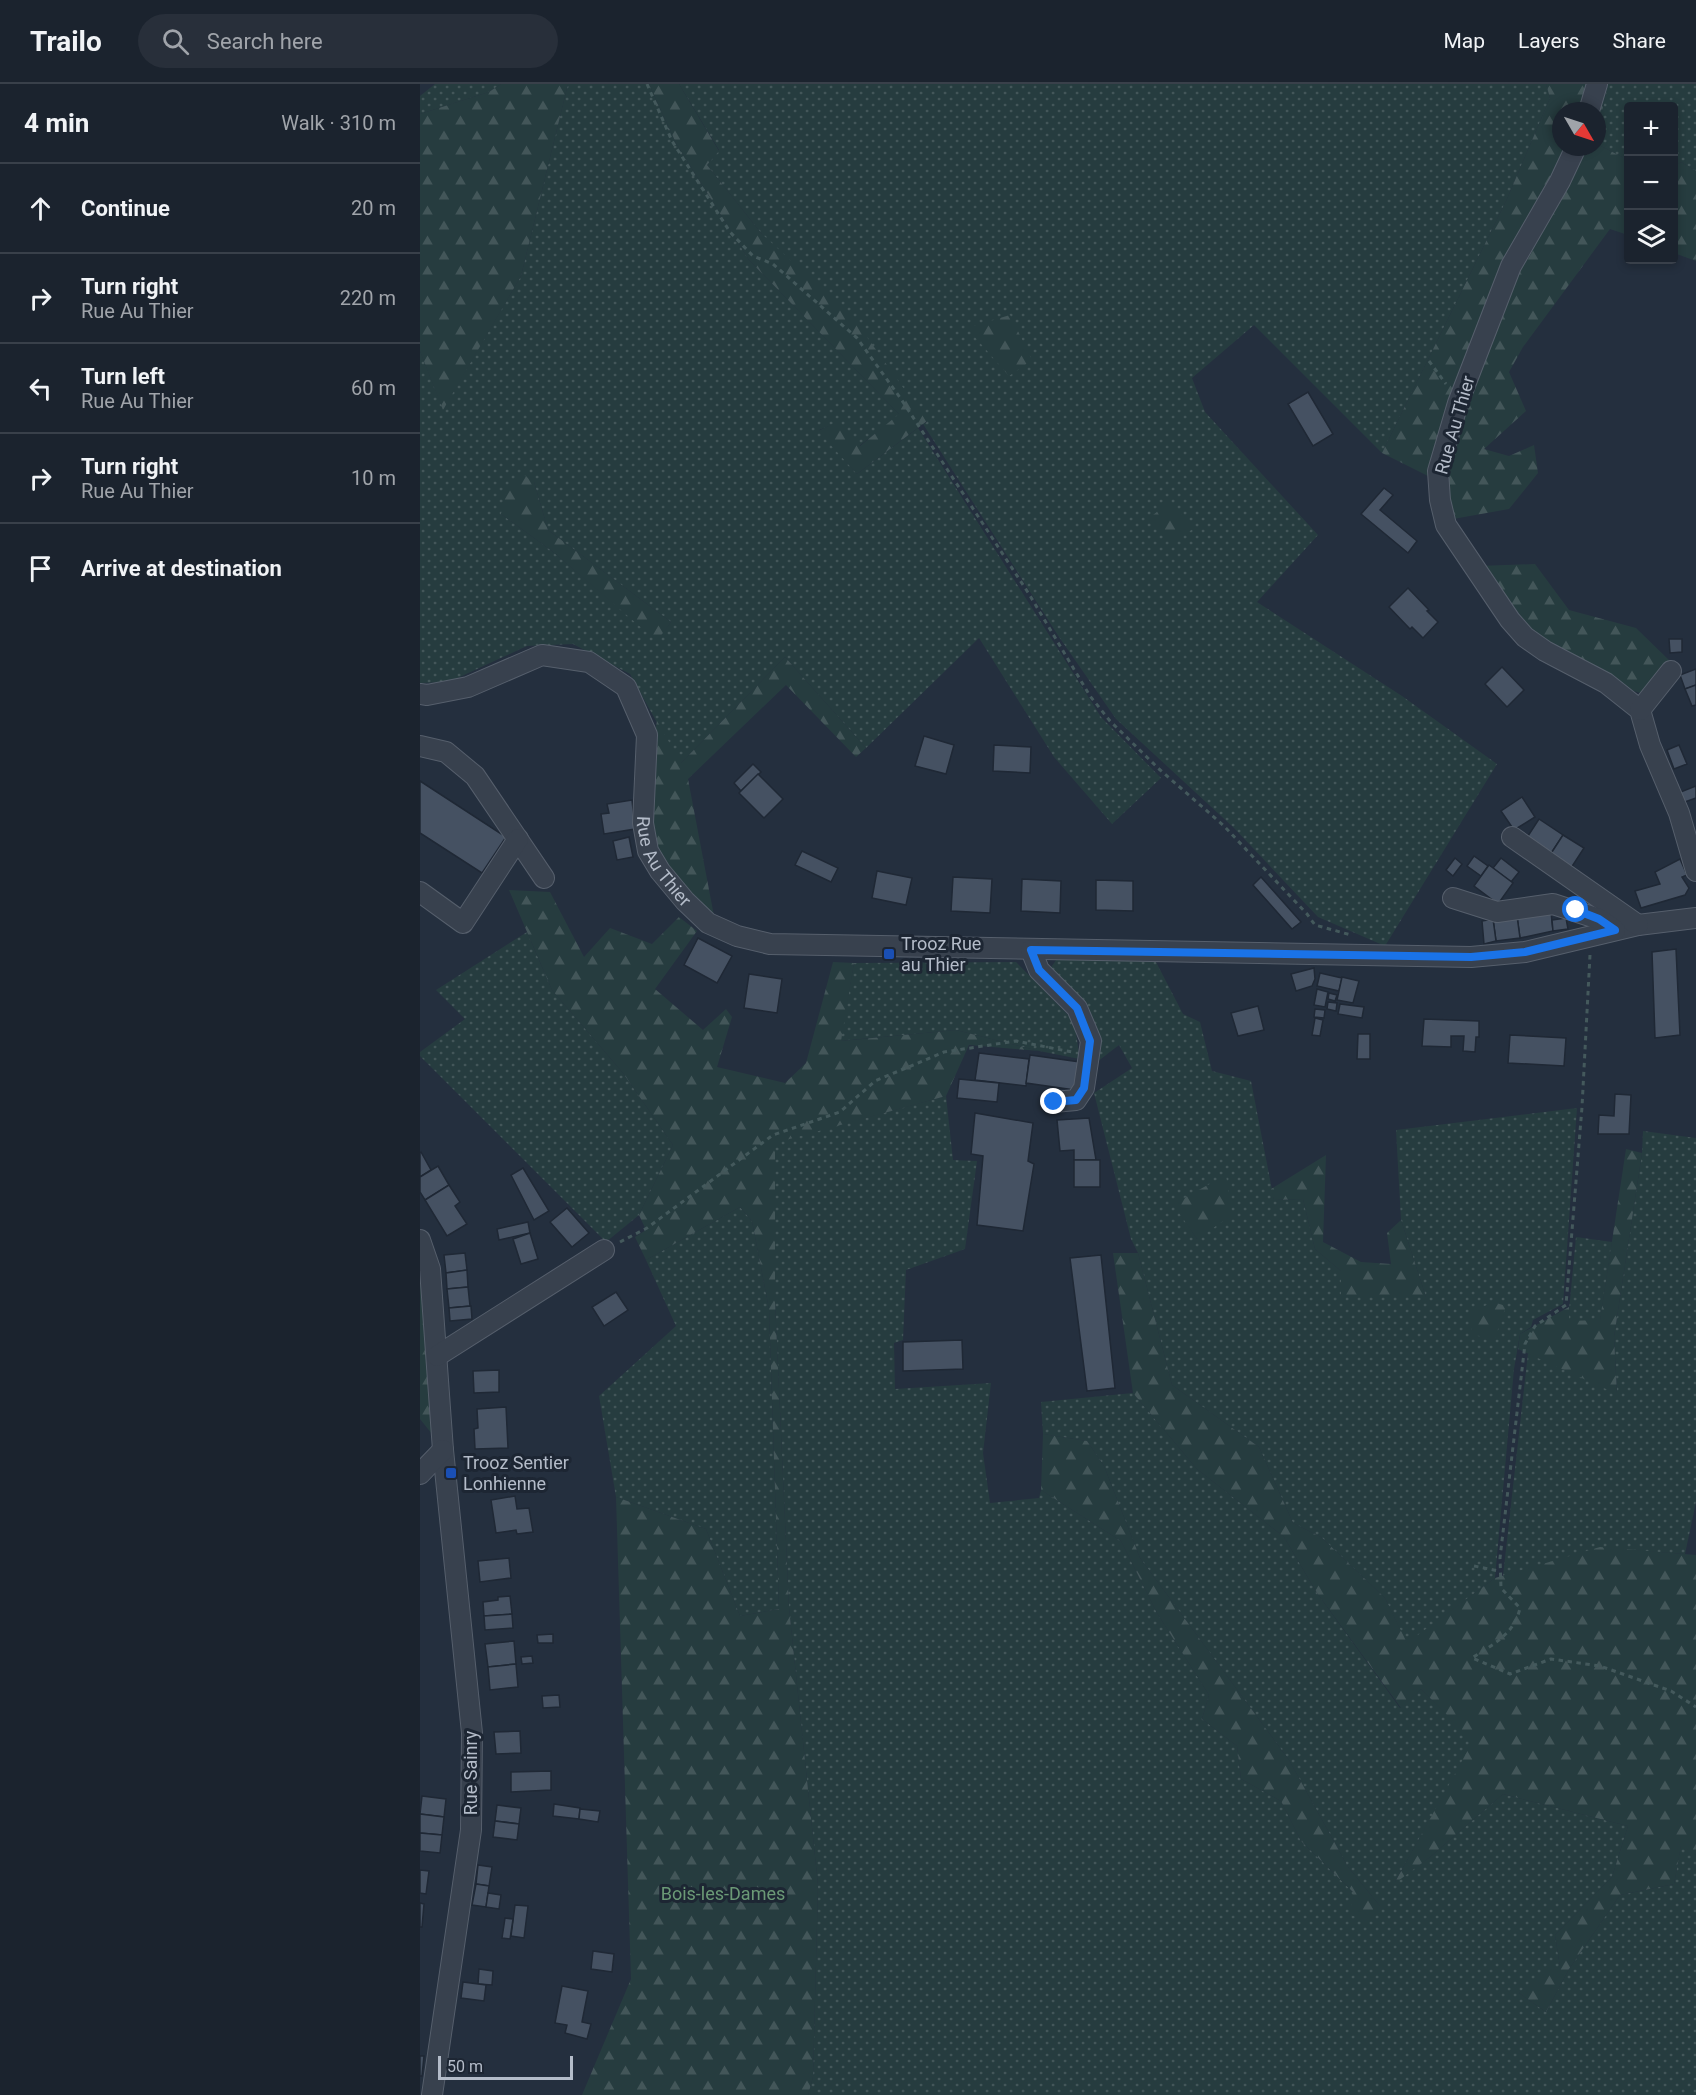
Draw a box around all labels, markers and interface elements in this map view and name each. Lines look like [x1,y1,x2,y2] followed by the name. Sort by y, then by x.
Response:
[138,14,558,68] search box
[30,25,102,58] text: Trailo
[159,25,192,58] icon: search
[207,29,323,54] text: Search here
[1443,29,1485,53] text: Map
[1518,29,1579,53] text: Layers
[1612,29,1666,53] text: Share
[1552,102,1606,156] north arrow
[1624,102,1678,264] map controls
[1624,102,1678,156] button: +
[24,108,89,138] text: 4 min
[281,111,396,135] text: Walk · 310 m
[1624,156,1678,210] button: −
[24,192,57,225] icon: ahead
[81,196,170,221] text: Continue
[351,196,396,220] text: 20 m
[1624,210,1678,264] button: layers
[81,274,178,299] text: Turn right
[24,282,57,315] icon: right
[340,286,396,310] text: 220 m
[81,299,194,323] text: Rue Au Thier
[81,364,165,389] text: Turn left
[24,372,57,405] icon: left
[1430,373,1479,476] street label: Rue Au Thier
[351,376,396,400] text: 60 m
[81,389,194,413] text: Rue Au Thier
[81,454,178,479] text: Turn right
[24,462,57,495] icon: right
[351,466,396,490] text: 10 m
[81,479,194,503] text: Rue Au Thier
[24,552,57,585] icon: arrive
[81,556,282,581] text: Arrive at destination
[633,816,695,911] street label: Rue Au Thier
[1562,896,1588,922] route start
[901,933,981,975] place label: Trooz Rue au Thier
[882,947,896,961] marker: Trooz Rue au Thier
[1040,1088,1066,1114] route end
[463,1452,569,1494] place label: Trooz Sentier Lonhienne
[444,1466,458,1480] marker: Trooz Sentier Lonhienne
[460,1730,481,1815] street label: Rue Sainry
[661,1883,785,1904] park label: Bois-les-Dames
[438,2053,573,2080] scale bar
[447,2057,483,2076] text: 50 m

